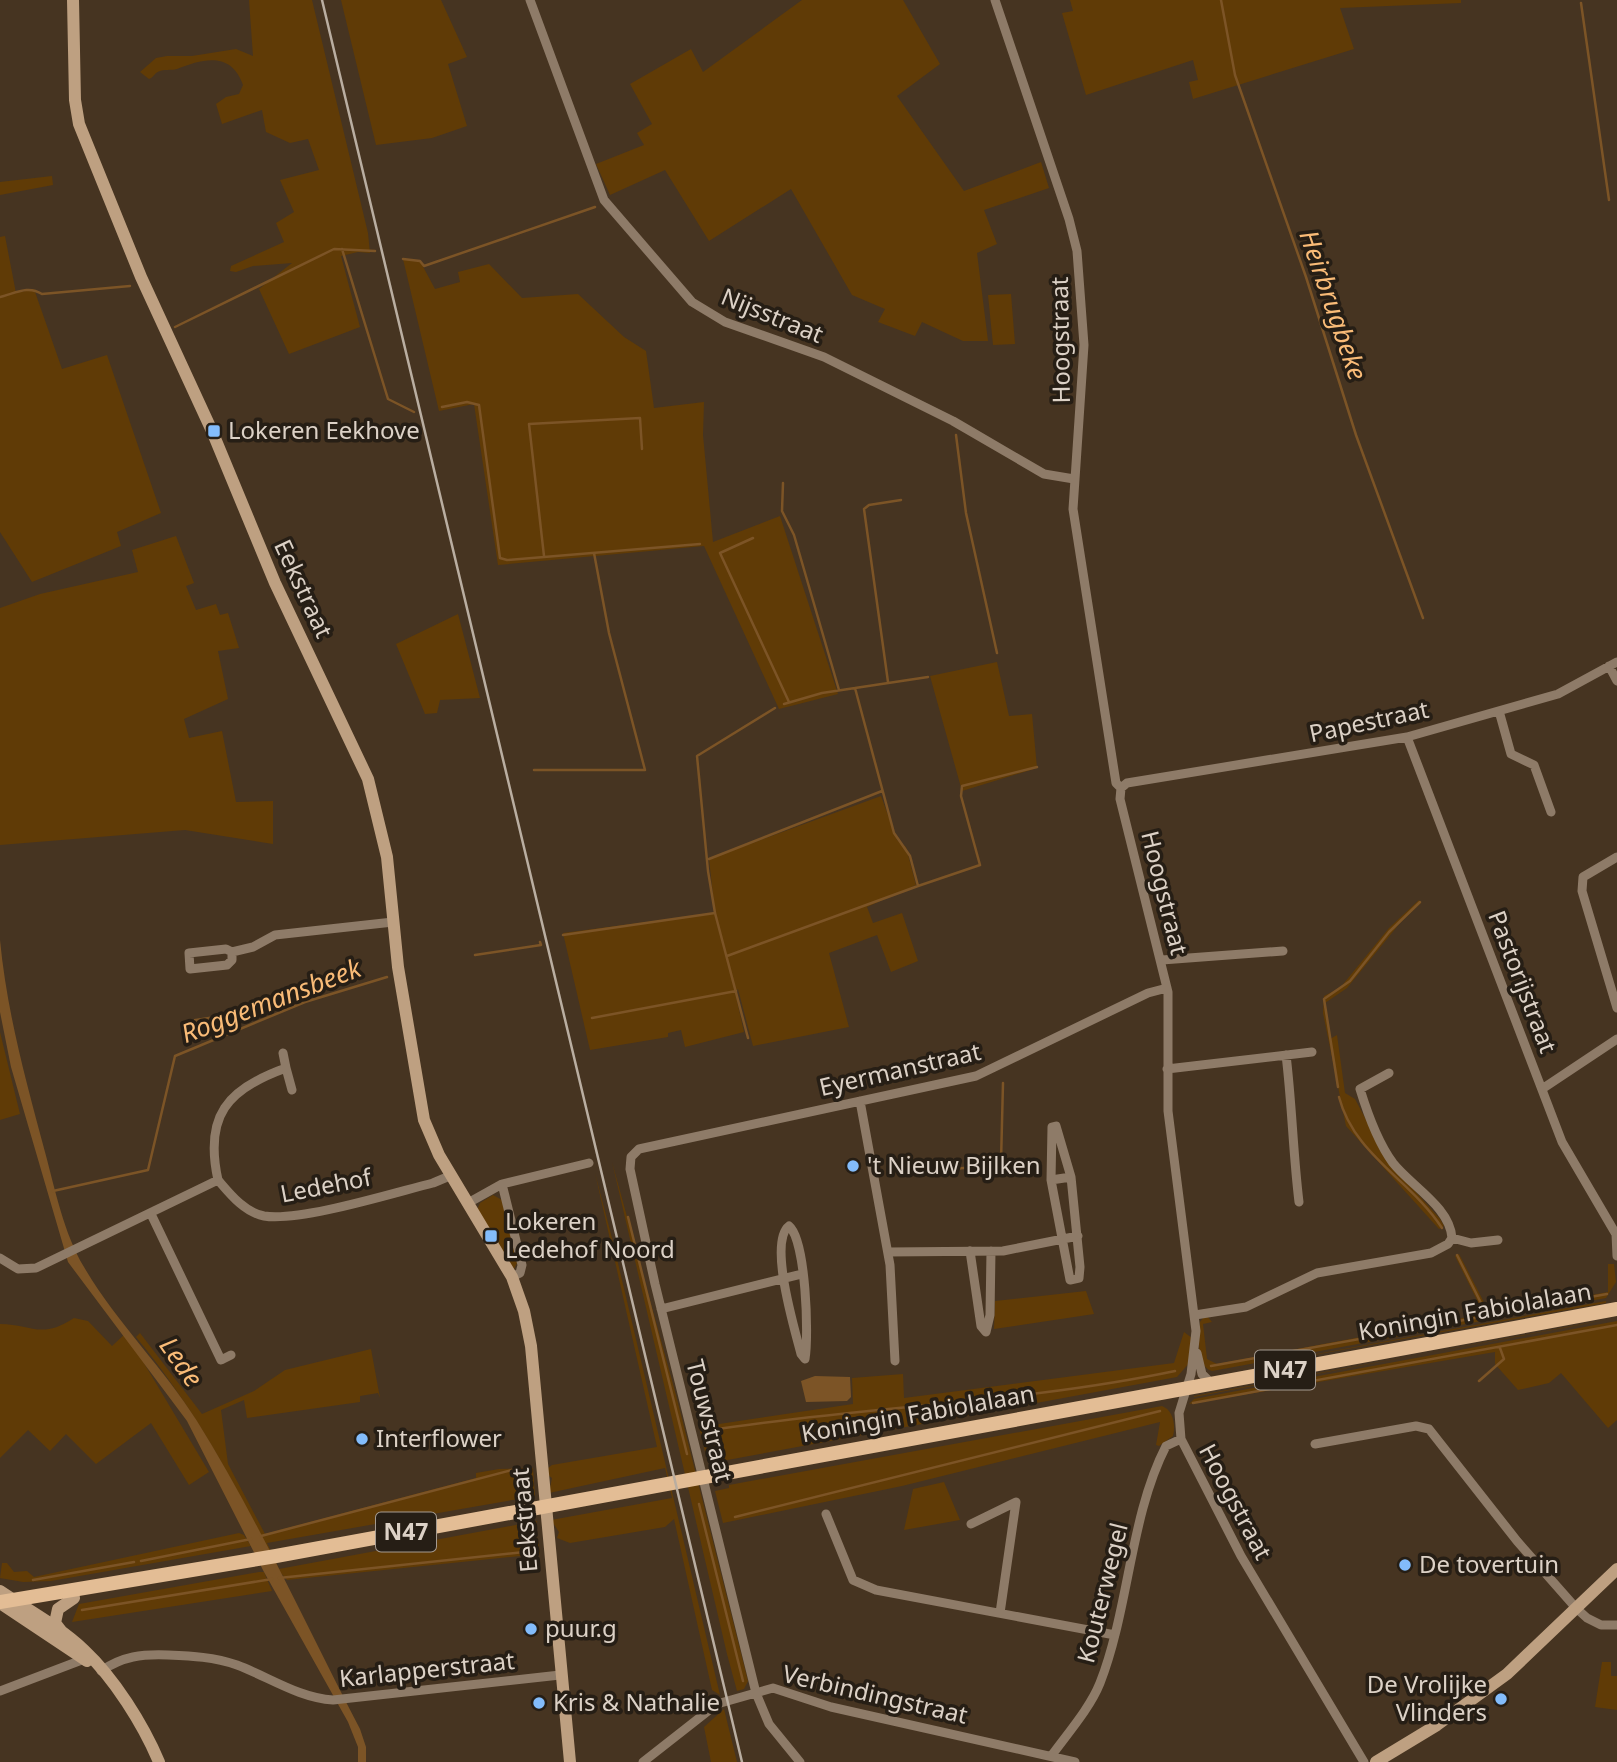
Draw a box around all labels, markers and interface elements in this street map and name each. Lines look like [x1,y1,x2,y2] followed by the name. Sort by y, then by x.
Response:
[1291,225,1376,385] water label: Heirbrugbeke
[1042,276,1077,404] street label: Hoogstraat
[717,279,829,350] street label: Nijsstraat
[228,413,420,446] place label: Lokeren Eekhove
[206,423,222,439] marker: Lokeren Eekhove
[267,534,342,643] street label: Eekstraat
[1306,692,1432,749] street label: Papestraat
[1134,827,1197,958] street label: Hoogstraat
[1481,905,1566,1058] street label: Pastorijstraat
[175,949,367,1051] water label: Roggemansbeek
[816,1034,984,1103] street label: Eyermanstraat
[867,1148,1041,1181] place label: 't Nieuw Bijlken
[845,1158,861,1174] marker: 't Nieuw Bijlken
[277,1159,376,1210] street label: Ledehof
[505,1204,675,1265] place label: Lokeren Ledehof Noord
[483,1228,499,1244] marker: Lokeren Ledehof Noord
[1356,1274,1594,1347] street label: Koningin Fabiolalaan
[152,1329,212,1394] water label: Lede
[1255,1350,1315,1390] road number: N47
[679,1356,742,1486] street label: Touwstraat
[799,1376,1037,1449] street label: Koningin Fabiolalaan
[376,1421,502,1454] place label: Interflower
[354,1431,370,1447] marker: Interflower
[1192,1438,1281,1565] street label: Hoogstraat
[502,1466,545,1574] street label: Eekstraat
[376,1512,436,1552] road number: N47
[1068,1519,1135,1666] street label: Kouterwegel
[1419,1547,1559,1580] place label: De tovertuin
[1397,1557,1413,1573] marker: De tovertuin
[545,1611,617,1644] place label: puur.g
[523,1621,539,1637] marker: puur.g
[338,1643,516,1694] street label: Karlapperstraat
[780,1656,971,1731] street label: Verbindingstraat
[1367,1667,1487,1728] place label: De Vrolijke Vlinders
[553,1685,720,1718] place label: Kris & Nathalie
[1493,1691,1509,1707] marker: De Vrolijke Vlinders
[531,1695,547,1711] marker: Kris & Nathalie

